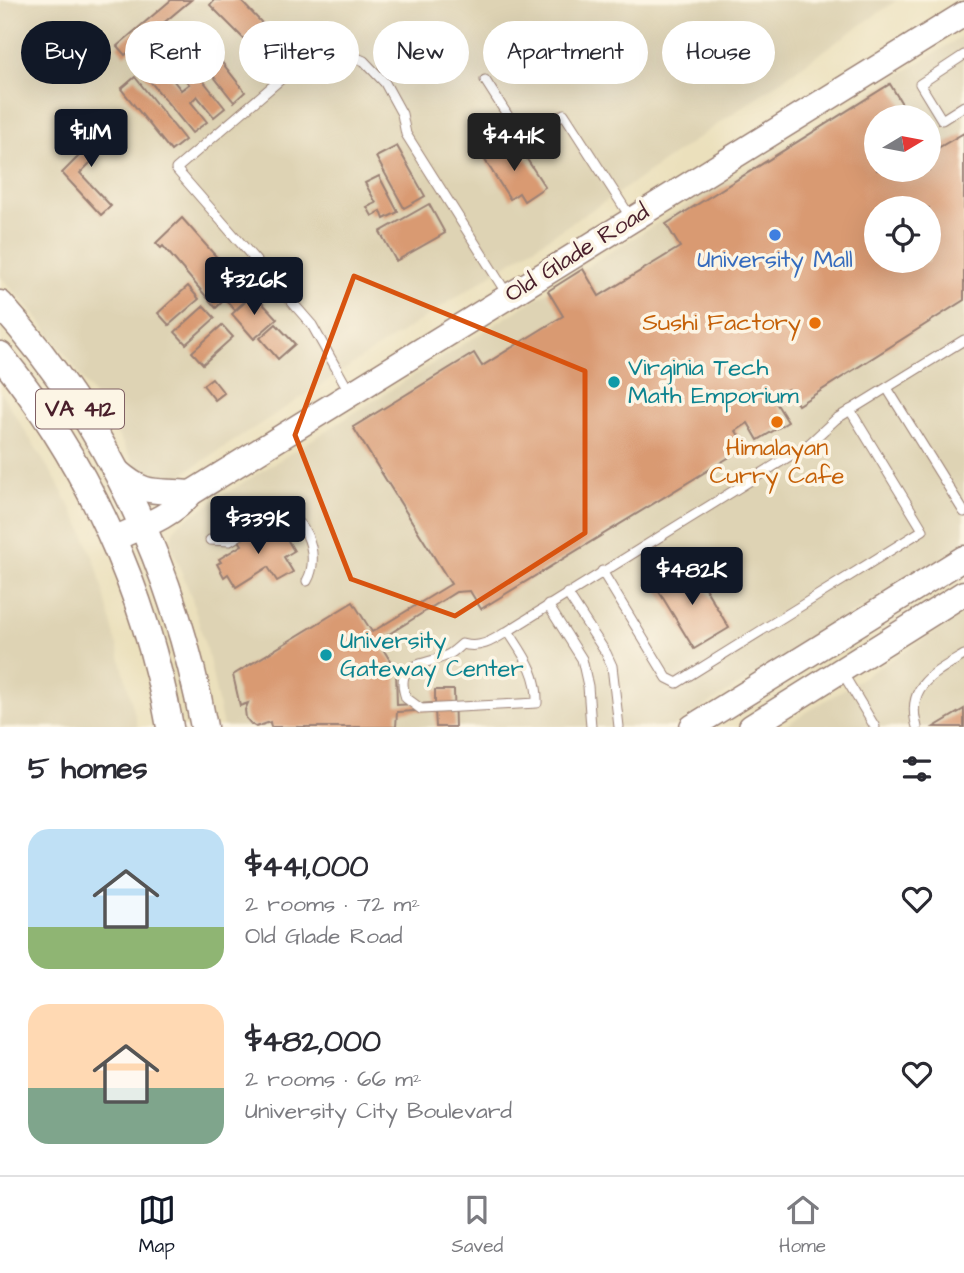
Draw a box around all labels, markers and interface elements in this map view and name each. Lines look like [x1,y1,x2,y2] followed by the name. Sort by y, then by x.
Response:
[21,21,111,84] chip: Buy
[125,21,225,84] chip: Rent
[239,21,359,84] chip: Filters
[373,21,469,84] chip: New
[483,21,648,84] chip: Apartment
[662,21,775,84] chip: House
[864,105,942,182] north arrow
[864,105,941,273] map controls
[42,110,140,169] pin: $1.1M
[465,114,563,173] pin: $441K
[71,116,111,148] text: $1.1M
[484,120,544,152] text: $441K
[498,195,656,311] street label: Old Glade Road
[864,196,941,273] button: locate
[767,227,783,243] marker: University Mall
[697,243,853,278] place label: University Mall
[205,258,303,317] pin: $326K
[221,264,287,296] text: $326K
[643,306,801,341] place label: Sushi Factory
[807,315,823,331] marker: Sushi Factory
[628,351,799,413] place label: Virginia Tech Math Emporium
[606,374,622,390] marker: Virginia Tech Math Emporium
[36,390,124,428] road number: VA 412
[769,414,785,430] marker: Himalayan Curry Cafe
[710,431,844,494] place label: Himalayan Curry Cafe
[209,496,307,556] pin: $339K
[226,503,290,535] text: $339K
[643,548,741,607] pin: $482K
[657,554,727,586] text: $482K
[340,624,524,687] place label: University Gateway Center
[318,647,334,663] marker: University Gateway Center
[28,748,148,790] text: 5 homes
[898,750,936,788] icon: filters
[245,846,369,888] text: $441,000
[84,857,168,941] icon: home
[898,880,936,918] icon: heart
[245,888,420,920] text: 2 rooms · 72 m²
[245,920,403,952] text: Old Glade Road
[245,1021,381,1063] text: $482,000
[84,1032,168,1116] icon: home
[898,1055,936,1093] icon: heart
[245,1063,422,1095] text: 2 rooms · 66 m²
[245,1095,512,1127] text: University City Boulevard
[138,1191,176,1260] tab: Map
[451,1191,503,1260] tab: Saved
[779,1191,826,1260] tab: Home

